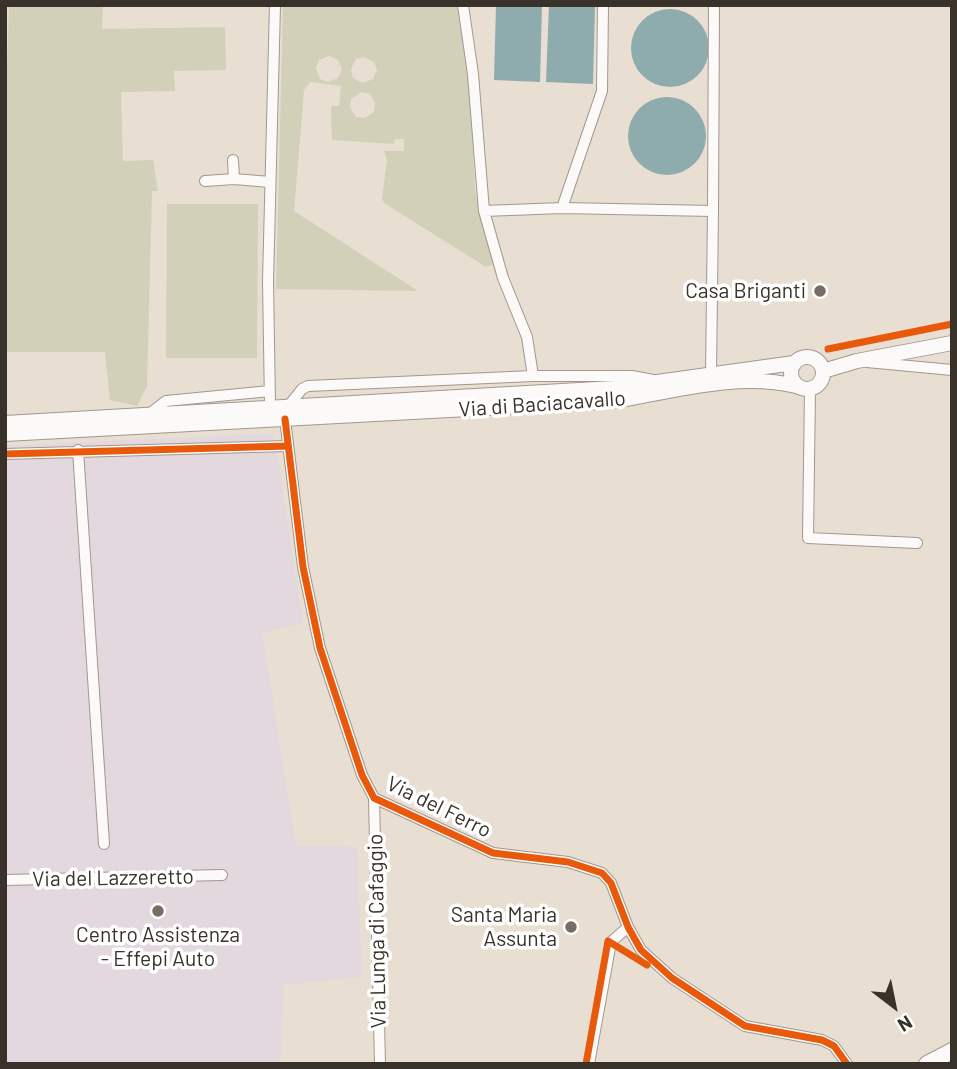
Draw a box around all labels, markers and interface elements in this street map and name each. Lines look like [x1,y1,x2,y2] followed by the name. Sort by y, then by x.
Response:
[685,278,806,304] place label: Casa Briganti
[812,283,828,299] marker: Casa Briganti
[458,386,626,422] street label: Via di Baciacavallo
[383,771,495,843] street label: Via del Ferro
[363,833,391,1029] street label: Via Lunga di Cafaggio
[32,864,194,892] street label: Via del Lazzeretto
[451,902,557,952] place label: Santa Maria Assunta
[150,903,166,919] marker: Centro Assistenza - Effepi Auto
[563,919,579,935] marker: Santa Maria Assunta
[76,922,240,972] place label: Centro Assistenza - Effepi Auto
[859,971,929,1041] north arrow
[894,1011,917,1037] text: N

